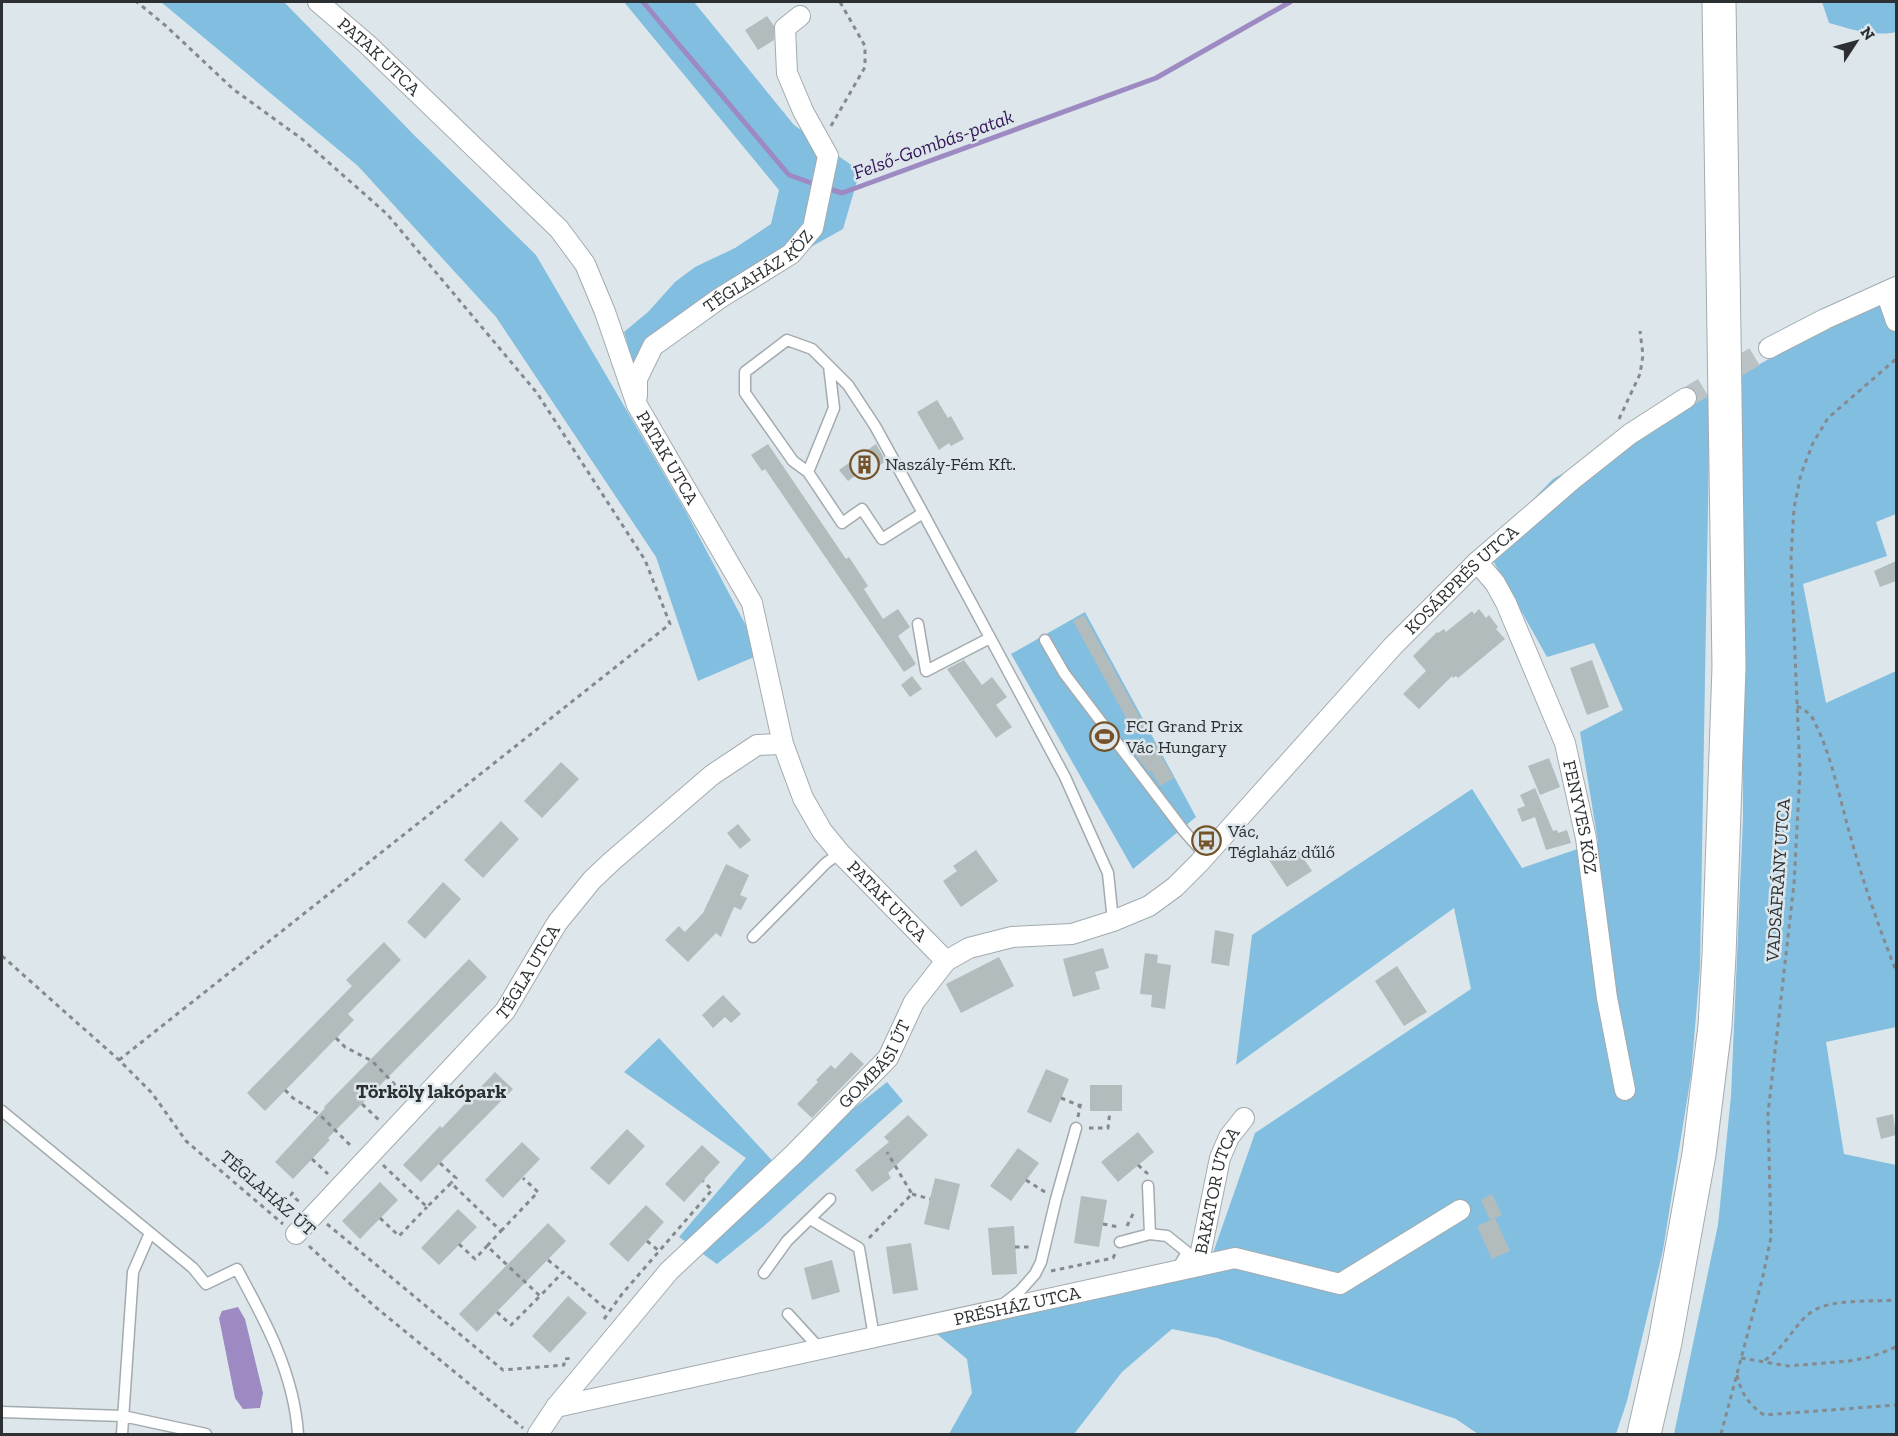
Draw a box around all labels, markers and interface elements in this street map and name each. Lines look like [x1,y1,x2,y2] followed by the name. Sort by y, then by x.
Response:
[1826,12,1886,72] north arrow
[333,13,425,101] street label: PATAK UTCA
[1856,23,1879,44] text: N
[849,104,1017,184] water label: Felső-Gombás-patak
[699,225,818,317] street label: TÉGLAHÁZ KÖZ
[632,407,704,509] street label: PATAK UTCA
[848,448,880,480] building icon: Naszály-Fém Kft.
[885,453,1016,475] place label: Naszály-Fém Kft.
[1400,520,1523,639] street label: KOSÁRPRÉS UTCA
[1125,715,1243,758] place label: FCI Grand Prix Vác Hungary
[1089,720,1121,752] sports icon: FCI Grand Prix Vác Hungary
[1558,758,1602,875] street label: FENYVES KÖZ
[1761,797,1795,963] street label: VADSÁFRÁNY UTCA
[1227,820,1335,863] place label: Vác, Téglaház dűlő
[1191,825,1223,857] bus stop icon: Vác, Téglaház dűlő
[843,856,932,946] street label: PATAK UTCA
[492,920,565,1024] street label: TÉGLA UTCA
[834,1016,915,1113] street label: GOMBÁSI ÚT
[356,1079,506,1103] district label: Törköly lakópark
[1190,1122,1244,1256] street label: BAKATOR UTCA
[216,1146,320,1240] street label: TÉGLAHÁZ ÚT
[952,1281,1083,1330] street label: PRÉSHÁZ UTCA

